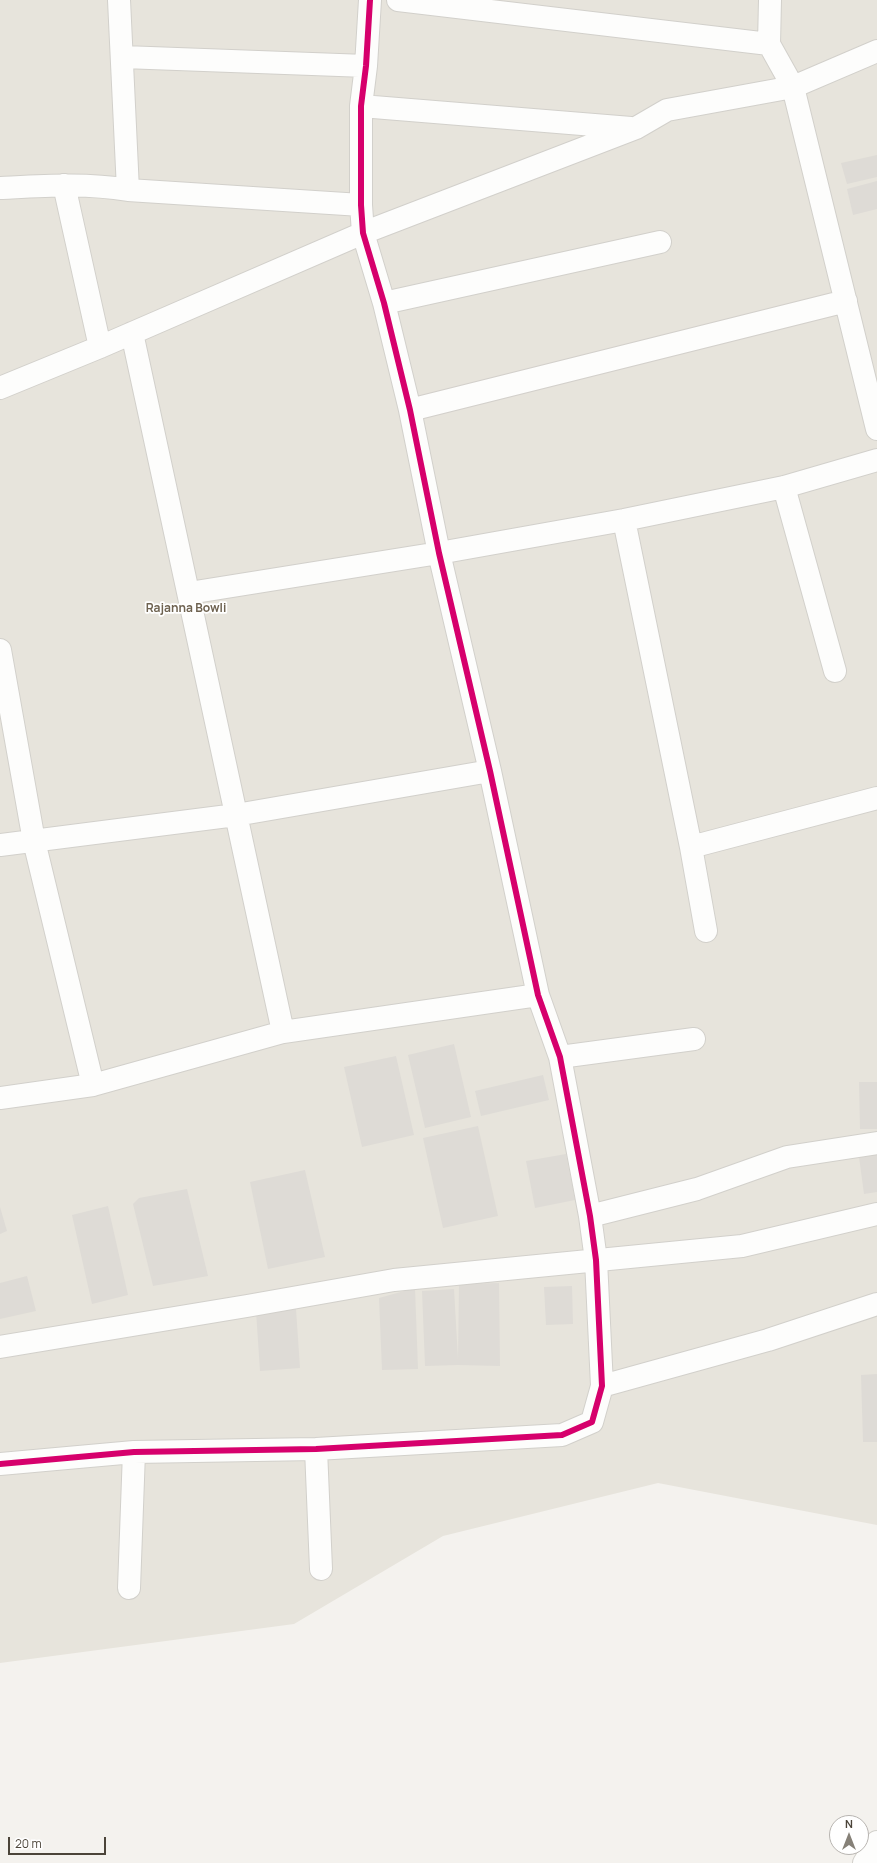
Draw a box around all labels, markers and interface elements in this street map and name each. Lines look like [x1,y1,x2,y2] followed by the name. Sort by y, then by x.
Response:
[146,602,226,616] district label: Rajanna Bowli
[829,1815,869,1855] north arrow
[845,1816,853,1831] text: N
[10,1829,108,1855] scale bar
[15,1835,42,1852] text: 20 m

